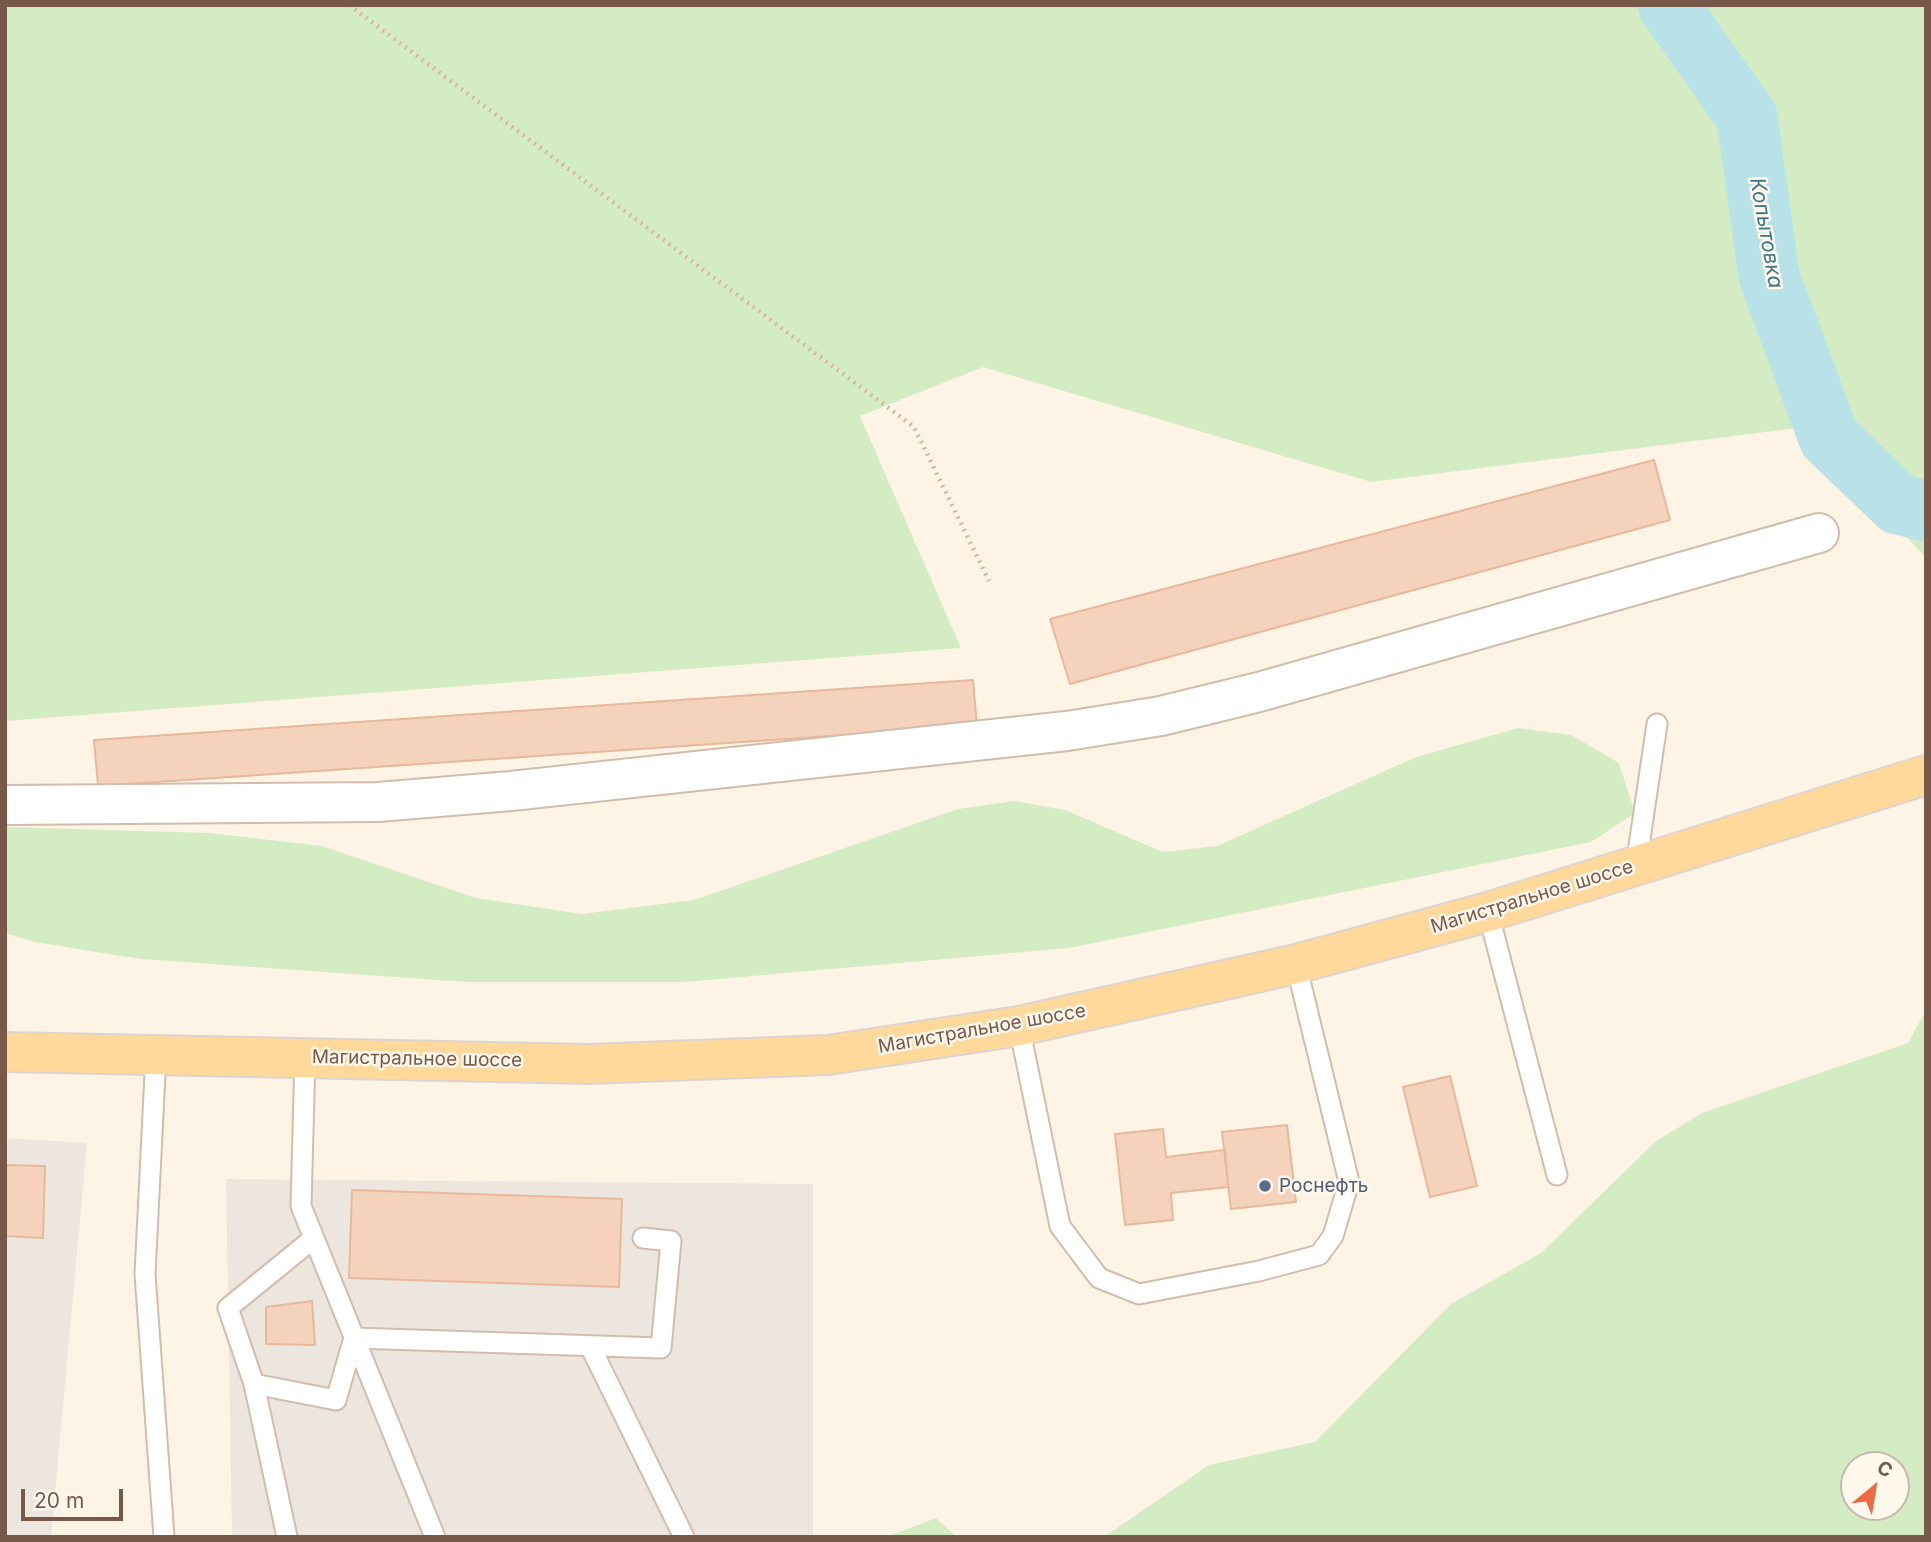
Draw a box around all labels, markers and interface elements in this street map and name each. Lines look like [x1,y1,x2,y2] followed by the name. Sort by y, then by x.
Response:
[1744,176,1788,290] water label: Копытовка
[1428,855,1636,939] street label: Магистральное шоссе
[876,999,1088,1059] street label: Магистральное шоссе
[312,1046,522,1072] street label: Магистральное шоссе
[1279,1175,1368,1197] place label: Роснефть
[1257,1178,1273,1194] marker: Роснефть
[1840,1451,1910,1521] north arrow
[1873,1456,1897,1483] text: С
[24,1476,126,1520] scale bar
[34,1488,84,1513] text: 20 m

